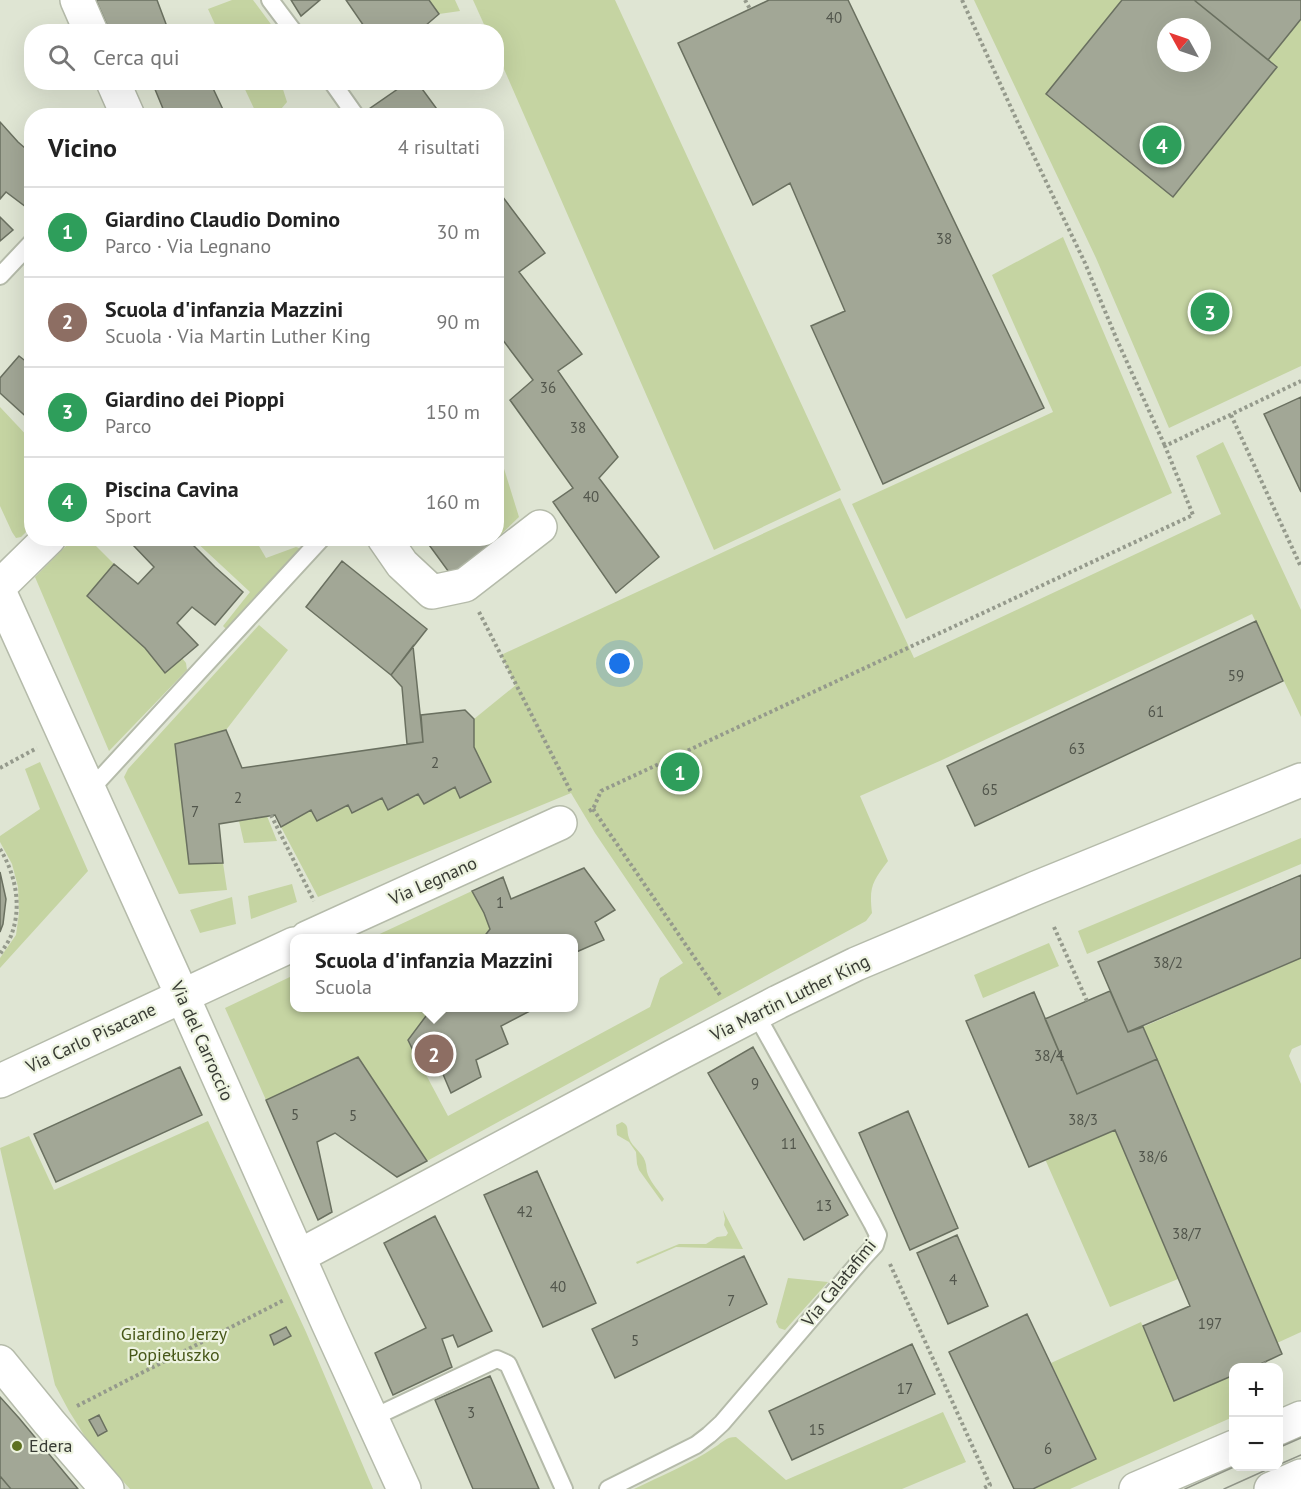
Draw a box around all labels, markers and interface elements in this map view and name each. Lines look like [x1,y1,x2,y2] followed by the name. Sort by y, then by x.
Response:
[826,8,842,27] house number: 40
[1157,18,1211,72] north arrow
[24,24,504,90] search box
[45,41,78,74] icon: search
[93,43,180,71] text: Cerca qui
[1142,122,1182,168] pin: 4
[48,131,117,164] text: Vicino
[398,134,480,160] text: 4 risultati
[105,205,340,233] text: Giardino Claudio Domino
[62,219,73,245] text: 1
[437,219,480,245] text: 30 m
[936,229,952,248] house number: 38
[105,233,271,259] text: Parco · Via Legnano
[1190,290,1230,334] pin: 3
[105,295,343,323] text: Scuola d'infanzia Mazzini
[62,309,73,335] text: 2
[437,309,480,335] text: 90 m
[105,323,371,349] text: Scuola · Via Martin Luther King
[540,378,556,397] house number: 36
[105,385,285,413] text: Giardino dei Pioppi
[62,399,73,425] text: 3
[426,399,480,425] text: 150 m
[105,413,151,439] text: Parco
[570,418,586,437] house number: 38
[105,475,239,503] text: Piscina Cavina
[583,487,599,506] house number: 40
[62,489,73,515] text: 4
[426,489,480,515] text: 160 m
[105,503,151,529] text: Sport
[605,649,634,678] your location
[1228,666,1244,685] house number: 59
[1148,702,1164,721] house number: 61
[1069,739,1085,758] house number: 63
[660,750,700,794] pin: 1
[431,753,439,772] house number: 2
[982,780,998,799] house number: 65
[234,788,242,807] house number: 2
[191,802,199,821] house number: 7
[384,851,480,911] street label: Via Legnano
[496,893,504,912] house number: 1
[290,934,578,1012] popup
[315,946,553,974] text: Scuola d'infanzia Mazzini
[706,949,873,1047] street label: Via Martin Luther King
[1153,953,1183,972] house number: 38/2
[315,974,372,1000] text: Scuola
[165,976,239,1104] street label: Via del Carroccio
[21,997,160,1078] street label: Via Carlo Pisacane
[414,1032,454,1076] pin: 2
[1034,1046,1064,1065] house number: 38/4
[751,1074,759,1093] house number: 9
[291,1105,299,1124] house number: 5
[349,1106,357,1125] house number: 5
[1068,1110,1098,1129] house number: 38/3
[781,1134,797,1153] house number: 11
[1138,1147,1168,1166] house number: 38/6
[816,1196,832,1215] house number: 13
[517,1202,533,1221] house number: 42
[1172,1224,1202,1243] house number: 38/7
[796,1234,881,1332] street label: Via Calatafimi
[949,1270,957,1289] house number: 4
[550,1277,566,1296] house number: 40
[727,1291,735,1310] house number: 7
[1198,1314,1222,1333] house number: 197
[121,1322,228,1366] park label: Giardino Jerzy Popiełuszko
[631,1331,639,1350] house number: 5
[1229,1363,1283,1471] map controls
[1229,1363,1283,1417] button: +
[897,1379,913,1398] house number: 17
[467,1403,475,1422] house number: 3
[1229,1417,1283,1471] button: −
[809,1420,825,1439] house number: 15
[29,1434,73,1457] place label: Edera
[10,1439,24,1453] marker: Edera
[1044,1439,1052,1458] house number: 6

